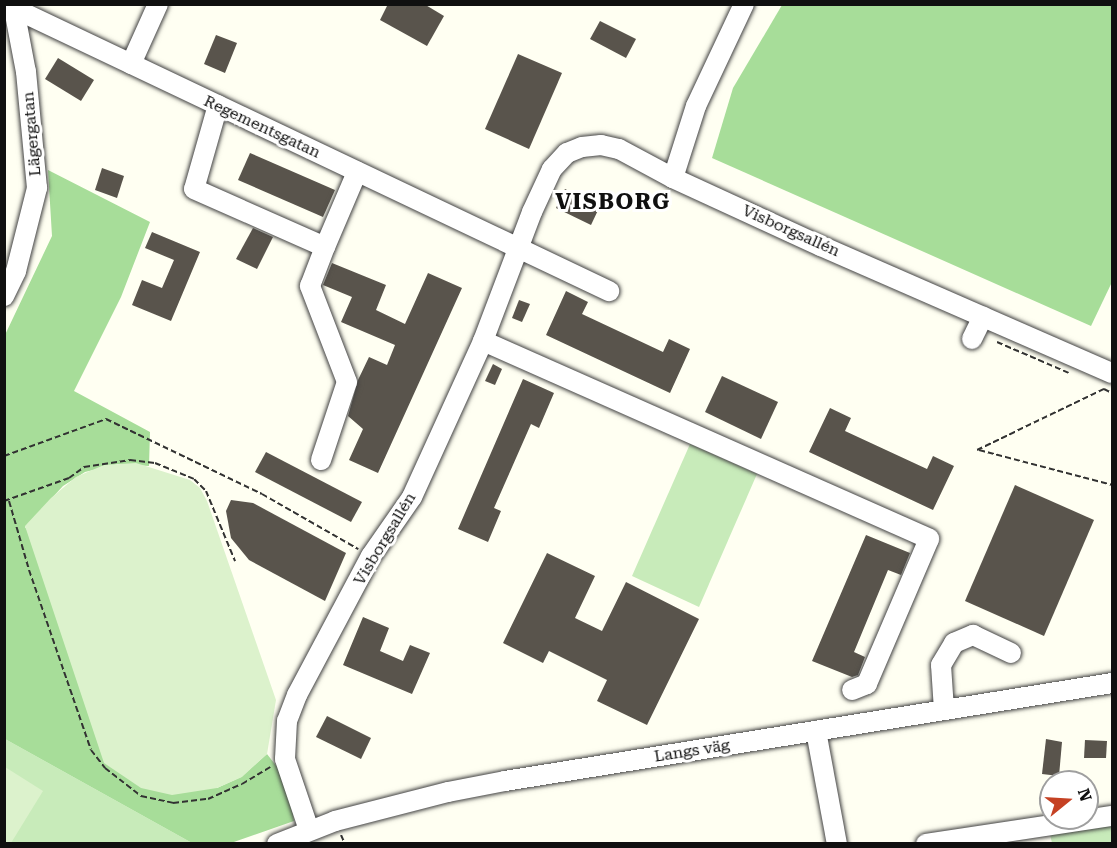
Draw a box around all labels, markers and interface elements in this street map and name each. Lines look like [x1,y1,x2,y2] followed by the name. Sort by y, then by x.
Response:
[19,91,45,177] street label: Lägergatan
[201,92,323,162] street label: Regementsgatan
[555,189,671,215] district label: VISBORG
[739,201,843,261] street label: Visborgsallén
[350,489,420,589] street label: Visborgsallén
[653,736,731,766] street label: Langs väg
[1039,770,1099,830] north arrow
[1074,786,1096,804] text: N

